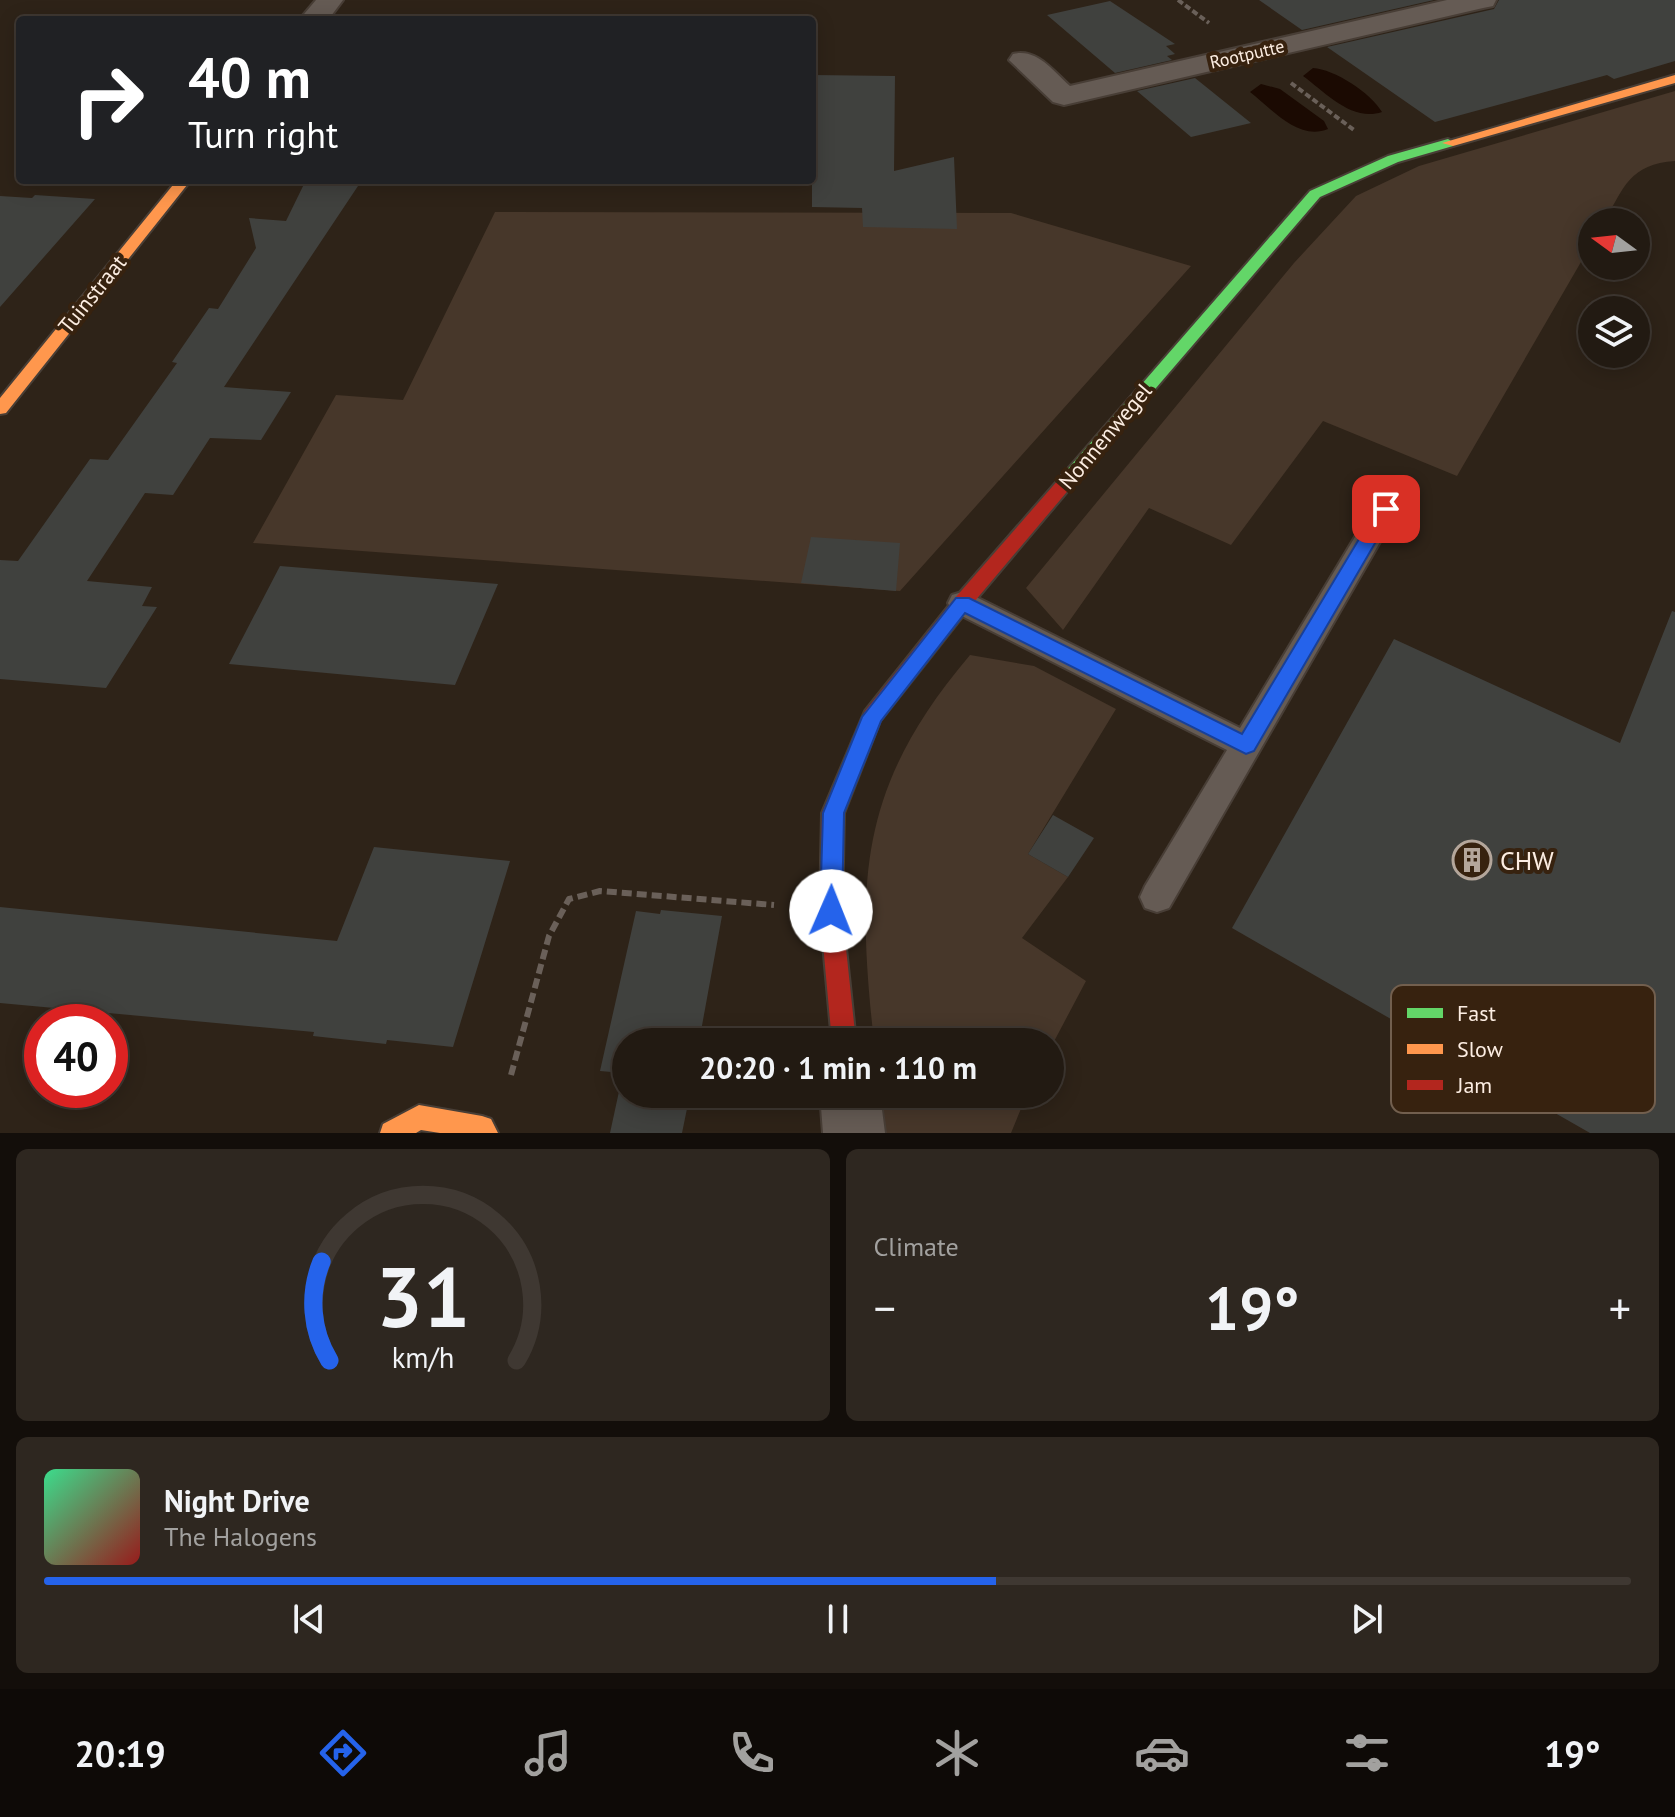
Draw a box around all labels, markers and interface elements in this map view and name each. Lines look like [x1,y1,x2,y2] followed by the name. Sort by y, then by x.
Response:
[1207,34,1287,74] street label: Rootputte
[188,41,311,113] text: 40 m
[56,48,160,152] icon: right
[188,111,338,158] text: Turn right
[1578,208,1650,280] north arrow
[1578,208,1650,368] map controls
[52,249,133,339] street label: Tuinstraat
[1578,296,1650,368] button: layers
[1052,377,1158,495] street label: Nonnenwegel
[1352,475,1420,543] pin
[1364,487,1408,531] icon: arrive
[1451,839,1493,881] building icon: CHW
[1500,844,1554,877] place label: CHW
[789,869,873,953] position arrow
[1391,985,1655,1113] legend
[1457,999,1497,1027] text: Fast
[24,1004,128,1108] speed limit sign: 40
[1457,1035,1503,1063] text: Slow
[699,1048,977,1087] text: 20:20 · 1 min · 110 m
[1456,1071,1492,1099] text: Jam
[874,1230,959,1263] text: Climate
[376,1242,470,1350] text: 31
[1205,1269,1299,1347] text: 19°
[874,1279,896,1336] text: −
[1609,1279,1631,1336] text: +
[391,1339,454,1376] text: km/h
[164,1481,310,1520] text: Night Drive
[164,1520,317,1553] text: The Halogens
[287,1597,331,1641] icon: previous
[816,1597,860,1641] icon: pause
[1345,1597,1389,1641] icon: next
[315,1725,371,1781] icon: directions
[520,1725,576,1781] icon: music
[724,1725,780,1781] icon: phone
[929,1725,985,1781] icon: climate
[1134,1725,1190,1781] icon: car
[1339,1725,1395,1781] icon: filters
[74,1730,166,1777] text: 20:19
[1544,1730,1600,1777] text: 19°

